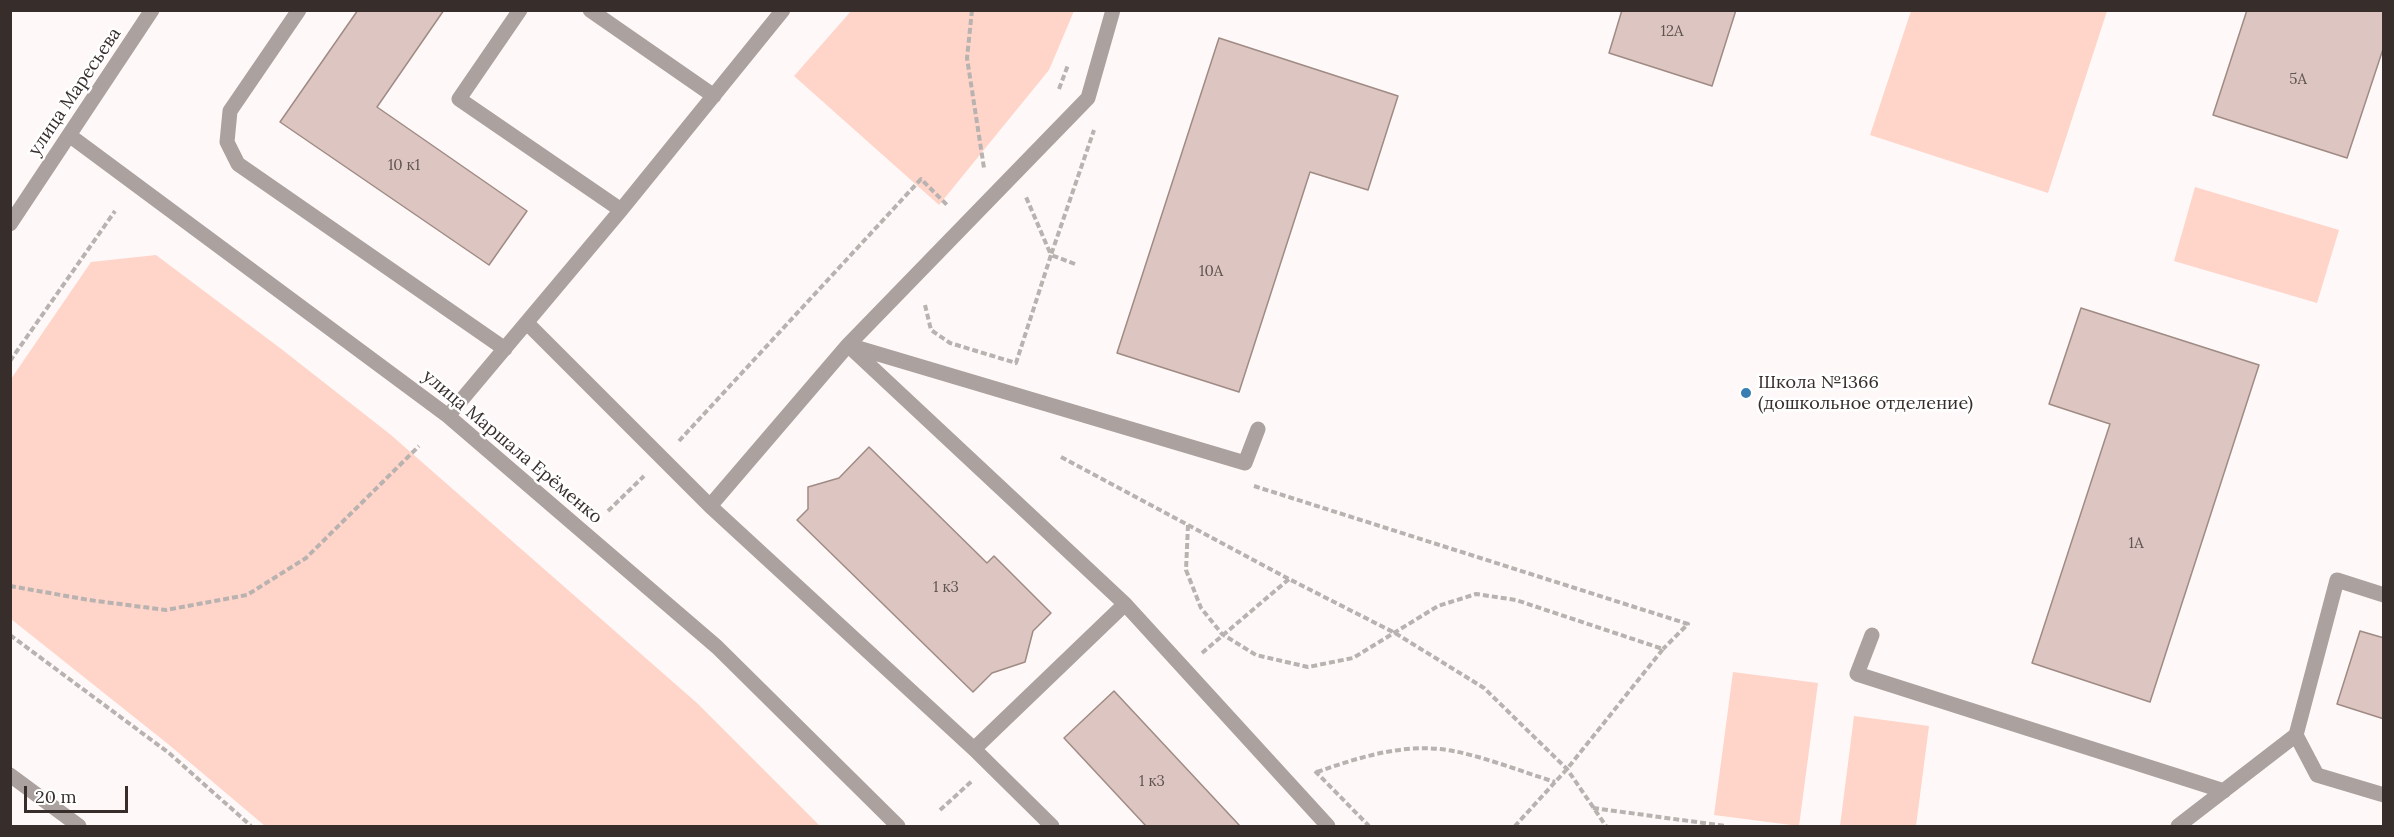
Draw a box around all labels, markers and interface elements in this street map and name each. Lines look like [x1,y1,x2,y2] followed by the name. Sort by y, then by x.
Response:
[1661,23,1683,41] house number: 12А
[24,24,126,160] street label: улица Маресьева
[2289,71,2307,89] house number: 5А
[388,157,420,175] house number: 10 к1
[1199,263,1223,281] house number: 10А
[418,365,606,529] street label: улица Маршала Ерёменко
[1758,372,1973,415] place label: Школа №1366 (дошкольное отделение)
[1739,386,1753,400] marker: Школа №1366 (дошкольное отделение)
[2128,535,2144,553] house number: 1А
[933,579,959,597] house number: 1 к3
[1139,773,1165,791] house number: 1 к3
[27,774,130,812] scale bar
[35,785,77,808] text: 20 m

